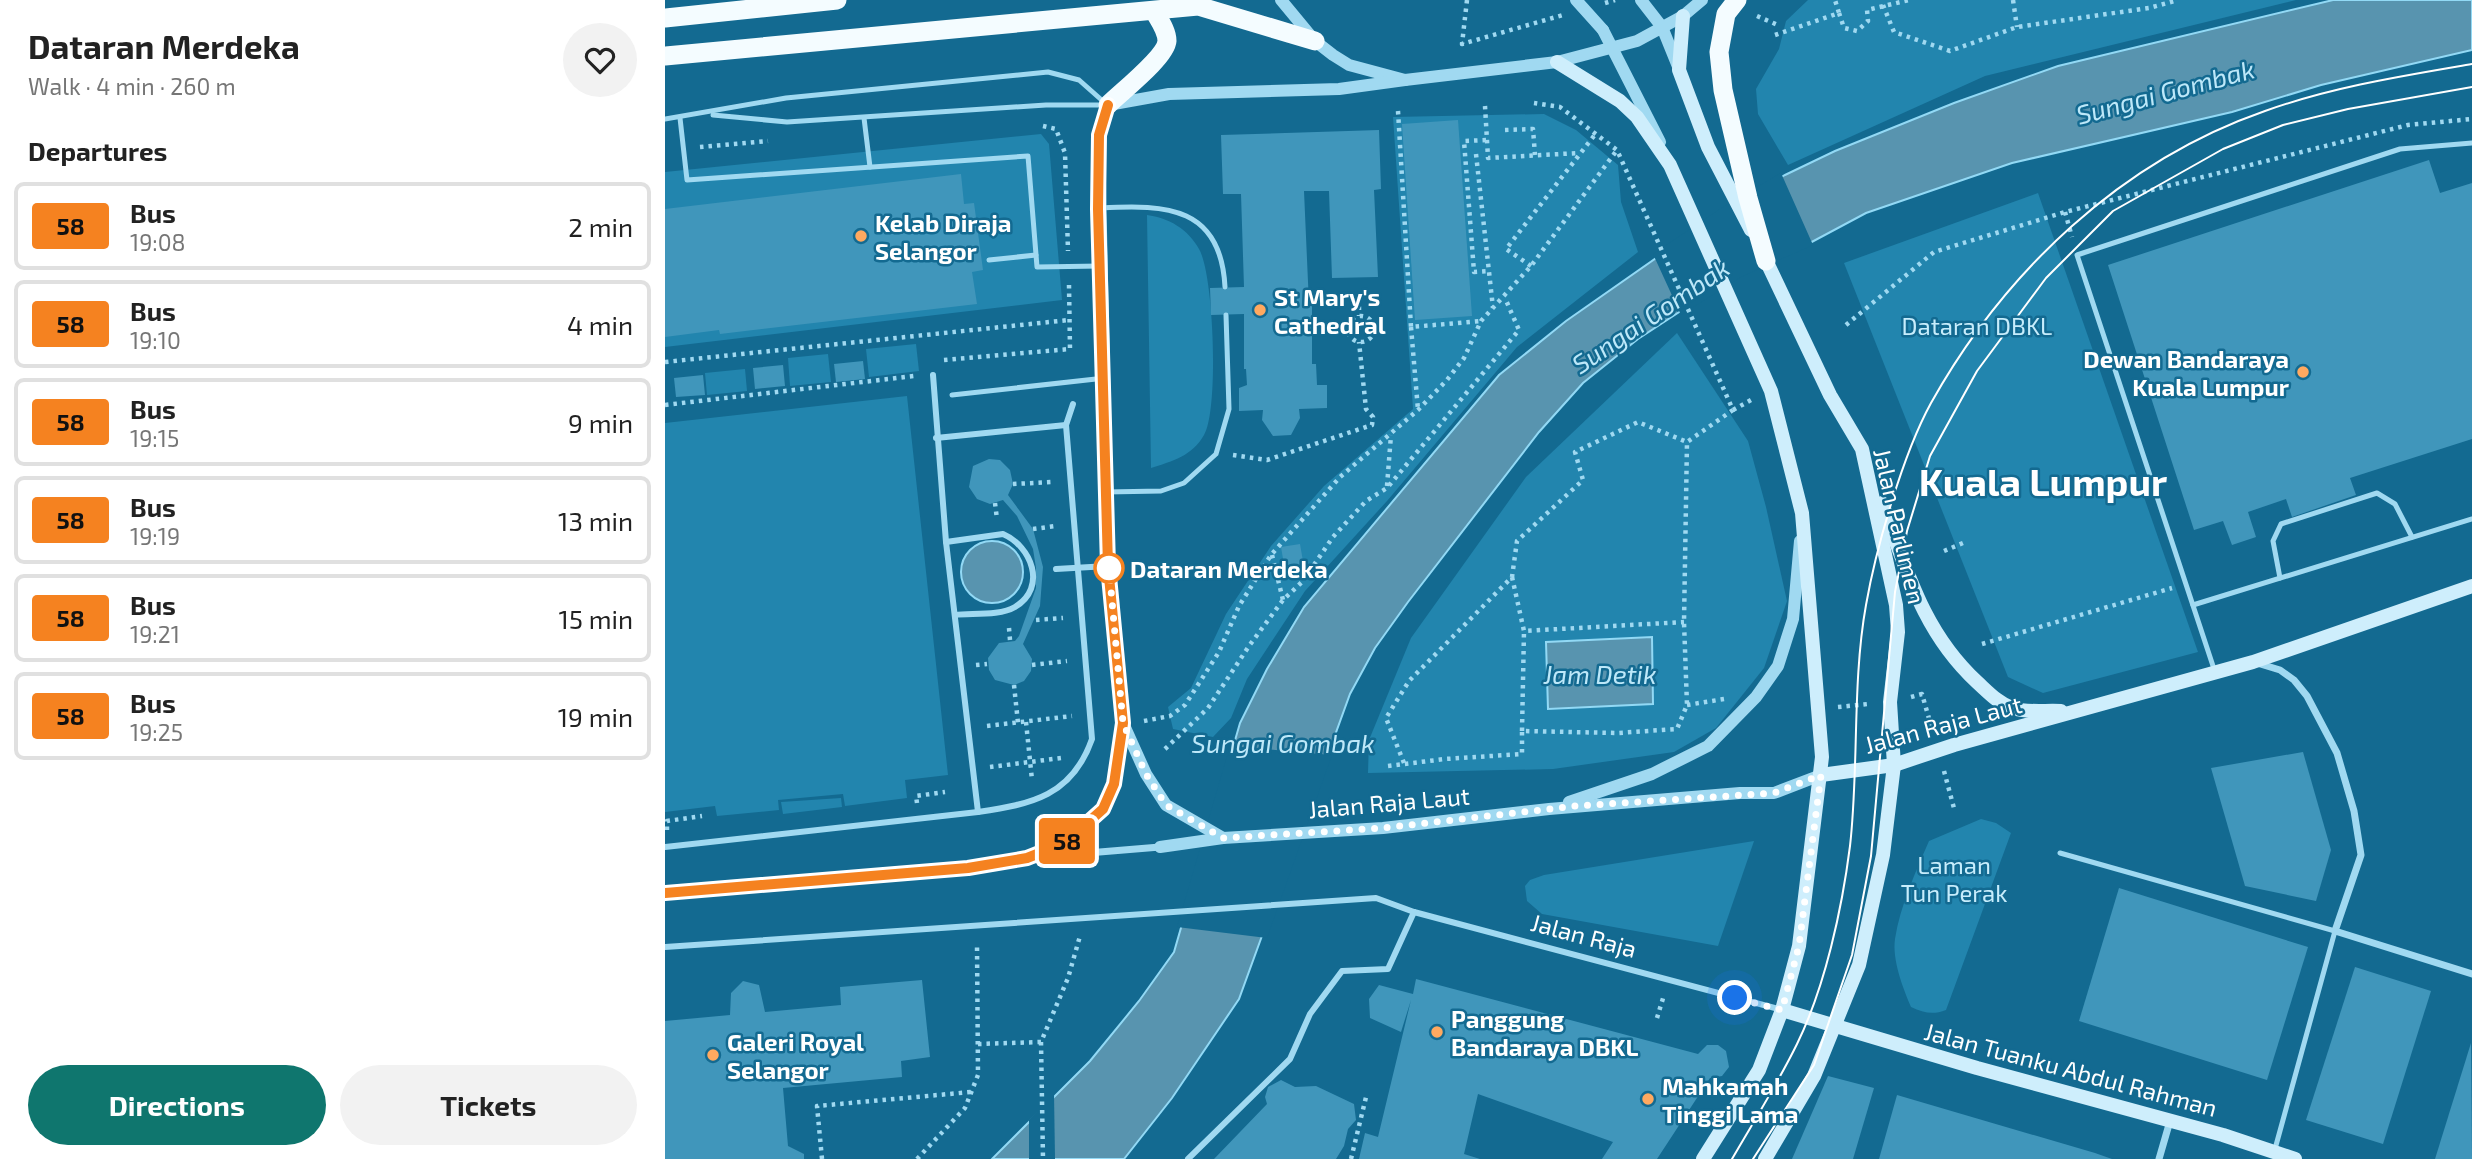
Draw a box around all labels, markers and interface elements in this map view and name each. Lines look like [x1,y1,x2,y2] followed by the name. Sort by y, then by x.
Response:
[563,23,637,97] button: heart
[28,26,300,66] text: Dataran Merdeka
[2072,52,2258,130] water label: Sungai Gombak
[28,72,236,100] text: Walk · 4 min · 260 m
[28,135,167,166] text: Departures
[130,197,176,228] text: Bus
[875,208,1012,265] place label: Kelab Diraja Selangor
[56,211,85,240] text: 58
[568,211,633,242] text: 2 min
[130,228,186,256] text: 19:08
[853,228,869,244] marker: Kelab Diraja Selangor
[1565,251,1735,379] water label: Sungai Gombak
[1274,282,1386,339] place label: St Mary's Cathedral
[130,295,176,326] text: Bus
[1252,302,1268,318] marker: St Mary's Cathedral
[56,309,85,338] text: 58
[567,309,633,340] text: 4 min
[1902,311,2052,340] park label: Dataran DBKL
[130,326,181,354] text: 19:10
[2083,344,2290,401] place label: Dewan Bandaraya Kuala Lumpur
[2295,364,2311,380] marker: Dewan Bandaraya Kuala Lumpur
[130,393,176,424] text: Bus
[56,407,85,436] text: 58
[568,407,633,438] text: 9 min
[130,424,179,452] text: 19:15
[1868,445,1932,607] street label: Jalan Parlimen
[1919,458,2167,504] district label: Kuala Lumpur
[130,491,176,522] text: Bus
[56,505,85,534] text: 58
[558,505,633,536] text: 13 min
[130,522,180,550] text: 19:19
[1094,553,1124,583] marker: Dataran Merdeka
[1130,554,1328,583] place label: Dataran Merdeka
[130,589,176,620] text: Bus
[56,603,85,632] text: 58
[559,603,633,634] text: 15 min
[130,620,180,648] text: 19:21
[1542,658,1657,689] water label: Jam Detik
[130,687,176,718] text: Bus
[1861,689,2025,759] street label: Jalan Raja Laut
[56,701,85,730] text: 58
[558,701,633,732] text: 19 min
[130,718,183,746] text: 19:25
[1191,727,1375,758] water label: Sungai Gombak
[1307,781,1471,823] street label: Jalan Raja Laut
[1035,818,1099,864] line badge: 58
[1053,826,1081,855] text: 58
[1901,850,2007,907] park label: Laman Tun Perak
[1528,907,1640,963] street label: Jalan Raja
[1717,980,1752,1015] your location
[1451,1004,1638,1061] place label: Panggung Bandaraya DBKL
[1922,1016,2220,1122] street label: Jalan Tuanku Abdul Rahman
[1429,1024,1445,1040] marker: Panggung Bandaraya DBKL
[727,1027,864,1084] place label: Galeri Royal Selangor
[705,1047,721,1063] marker: Galeri Royal Selangor
[28,1065,326,1145] button: Directions
[340,1065,637,1145] button: Tickets
[1662,1071,1799,1128] place label: Mahkamah Tinggi Lama
[1640,1091,1656,1107] marker: Mahkamah Tinggi Lama

